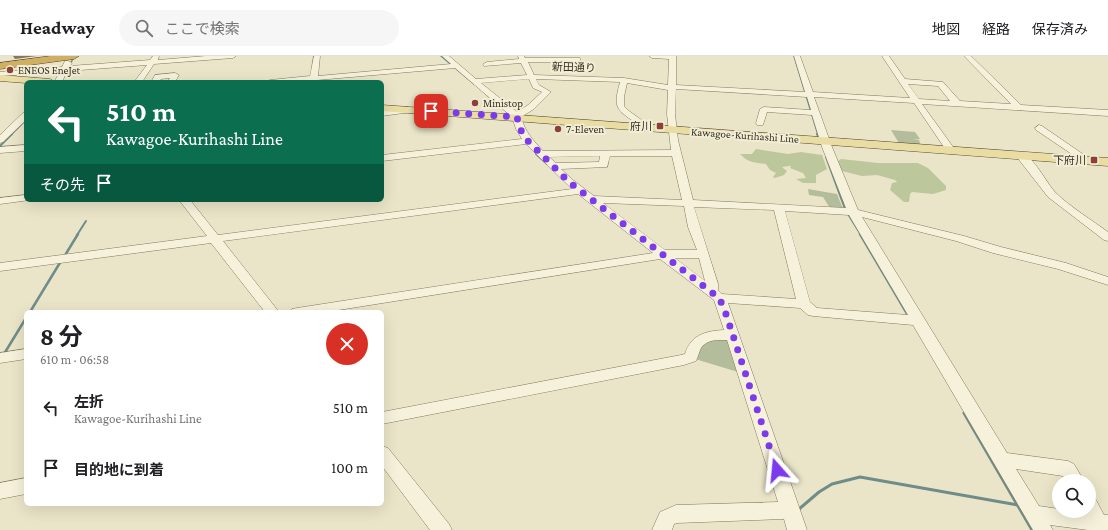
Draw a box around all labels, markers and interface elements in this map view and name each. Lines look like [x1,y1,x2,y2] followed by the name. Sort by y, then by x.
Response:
[119,10,399,46] search box
[20,17,95,38] text: Headway
[133,17,155,39] icon: search
[165,21,240,37] text: ここで検索
[932,21,960,37] text: 地図
[982,21,1010,37] text: 経路
[1032,21,1088,37] text: 保存済み
[552,60,596,74] street label: 新田通り
[18,64,81,77] place label: ENEOS EneJet
[5,65,15,75] marker: ENEOS EneJet
[414,94,448,128] pin
[40,96,92,148] icon: left
[106,96,176,127] text: 510 m
[483,97,523,110] place label: Ministop
[470,98,480,108] marker: Ministop
[420,100,442,122] icon: arrive
[630,120,652,132] place label: 府川
[655,121,665,131] marker: 府川
[566,123,604,135] place label: 7-Eleven
[553,124,563,134] marker: 7-Eleven
[691,125,799,146] street label: Kawagoe-Kurihashi Line
[106,129,283,149] text: Kawagoe-Kurihashi Line
[1053,154,1086,166] place label: 下府川
[1089,155,1099,165] marker: 下府川
[93,172,115,194] icon: arrive
[40,177,85,193] text: その先
[40,323,83,350] text: 8 分
[326,323,368,365] button: close
[40,352,109,367] text: 610 m · 06:58
[74,394,104,410] text: 左折
[40,397,62,419] icon: left
[333,400,368,416] text: 510 m
[74,411,202,426] text: Kawagoe-Kurihashi Line
[756,449,798,491] position arrow
[40,457,62,479] icon: arrive
[331,460,368,476] text: 100 m
[74,462,164,478] text: 目的地に到着
[1052,474,1096,518] map controls
[1052,474,1096,518] button: search

